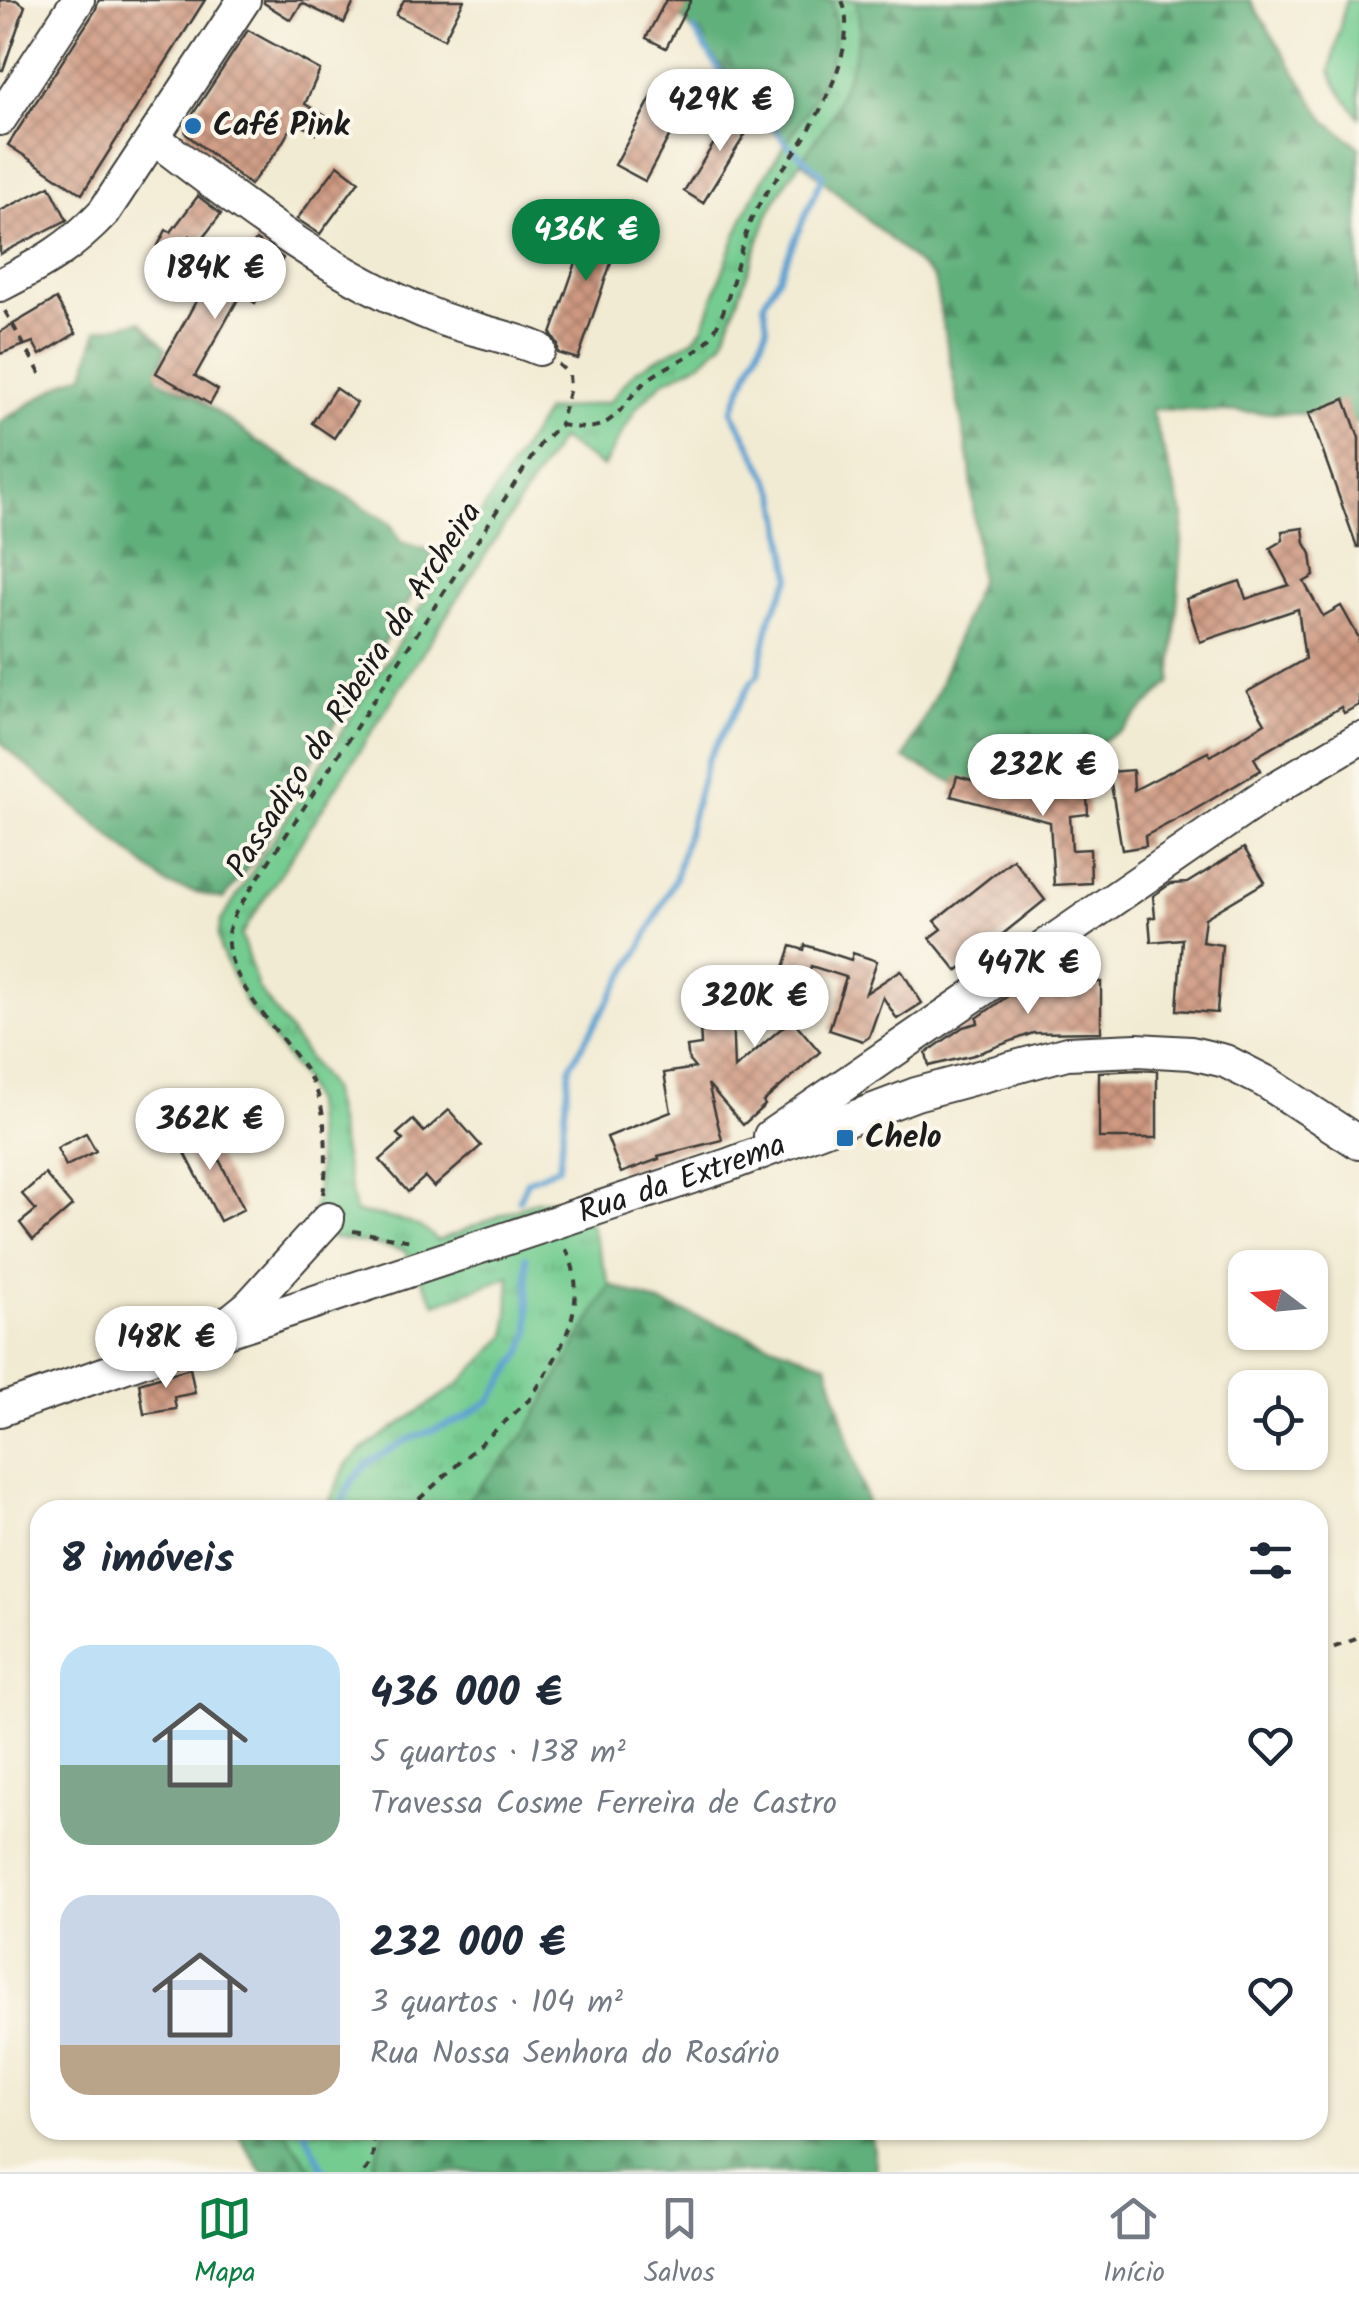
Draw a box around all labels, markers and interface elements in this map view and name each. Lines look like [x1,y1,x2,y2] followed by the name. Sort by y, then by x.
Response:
[639,69,801,154] pin: 429K €
[668,76,772,127] text: 429K €
[213,101,350,152] place label: Café Pink
[182,115,204,137] marker: Café Pink
[505,199,667,284] pin: 436K €
[534,206,638,257] text: 436K €
[134,237,296,322] pin: 184K €
[166,244,264,295] text: 184K €
[214,492,496,888] street label: Passadiço da Ribeira da Archeira
[962,734,1124,819] pin: 232K €
[990,741,1096,792] text: 232K €
[947,932,1109,1017] pin: 447K €
[977,939,1079,990] text: 447K €
[674,965,836,1050] pin: 320K €
[703,972,807,1023] text: 320K €
[129,1088,291,1173] pin: 362K €
[157,1095,263,1146] text: 362K €
[865,1113,941,1164] place label: Chelo
[572,1120,793,1238] street label: Rua da Extrema
[834,1127,856,1149] marker: Chelo
[1228,1250,1328,1350] north arrow
[1228,1250,1328,1470] map controls
[85,1306,247,1391] pin: 148K €
[117,1313,215,1364] text: 148K €
[1228,1370,1328,1470] button: locate
[60,1527,234,1594] text: 8 imóveis
[1243,1533,1298,1588] icon: filters
[370,1661,562,1728] text: 436 000 €
[140,1685,260,1805] icon: home
[1243,1718,1298,1773] icon: heart
[370,1728,626,1779] text: 5 quartos · 138 m²
[370,1779,837,1830] text: Travessa Cosme Ferreira de Castro
[370,1911,566,1978] text: 232 000 €
[140,1935,260,2055] icon: home
[1243,1968,1298,2023] icon: heart
[370,1978,623,2029] text: 3 quartos · 104 m²
[370,2029,780,2080] text: Rua Nossa Senhora do Rosário
[194,2191,256,2296] tab: Mapa
[644,2191,715,2296] tab: Salvos
[1103,2191,1165,2296] tab: Início

